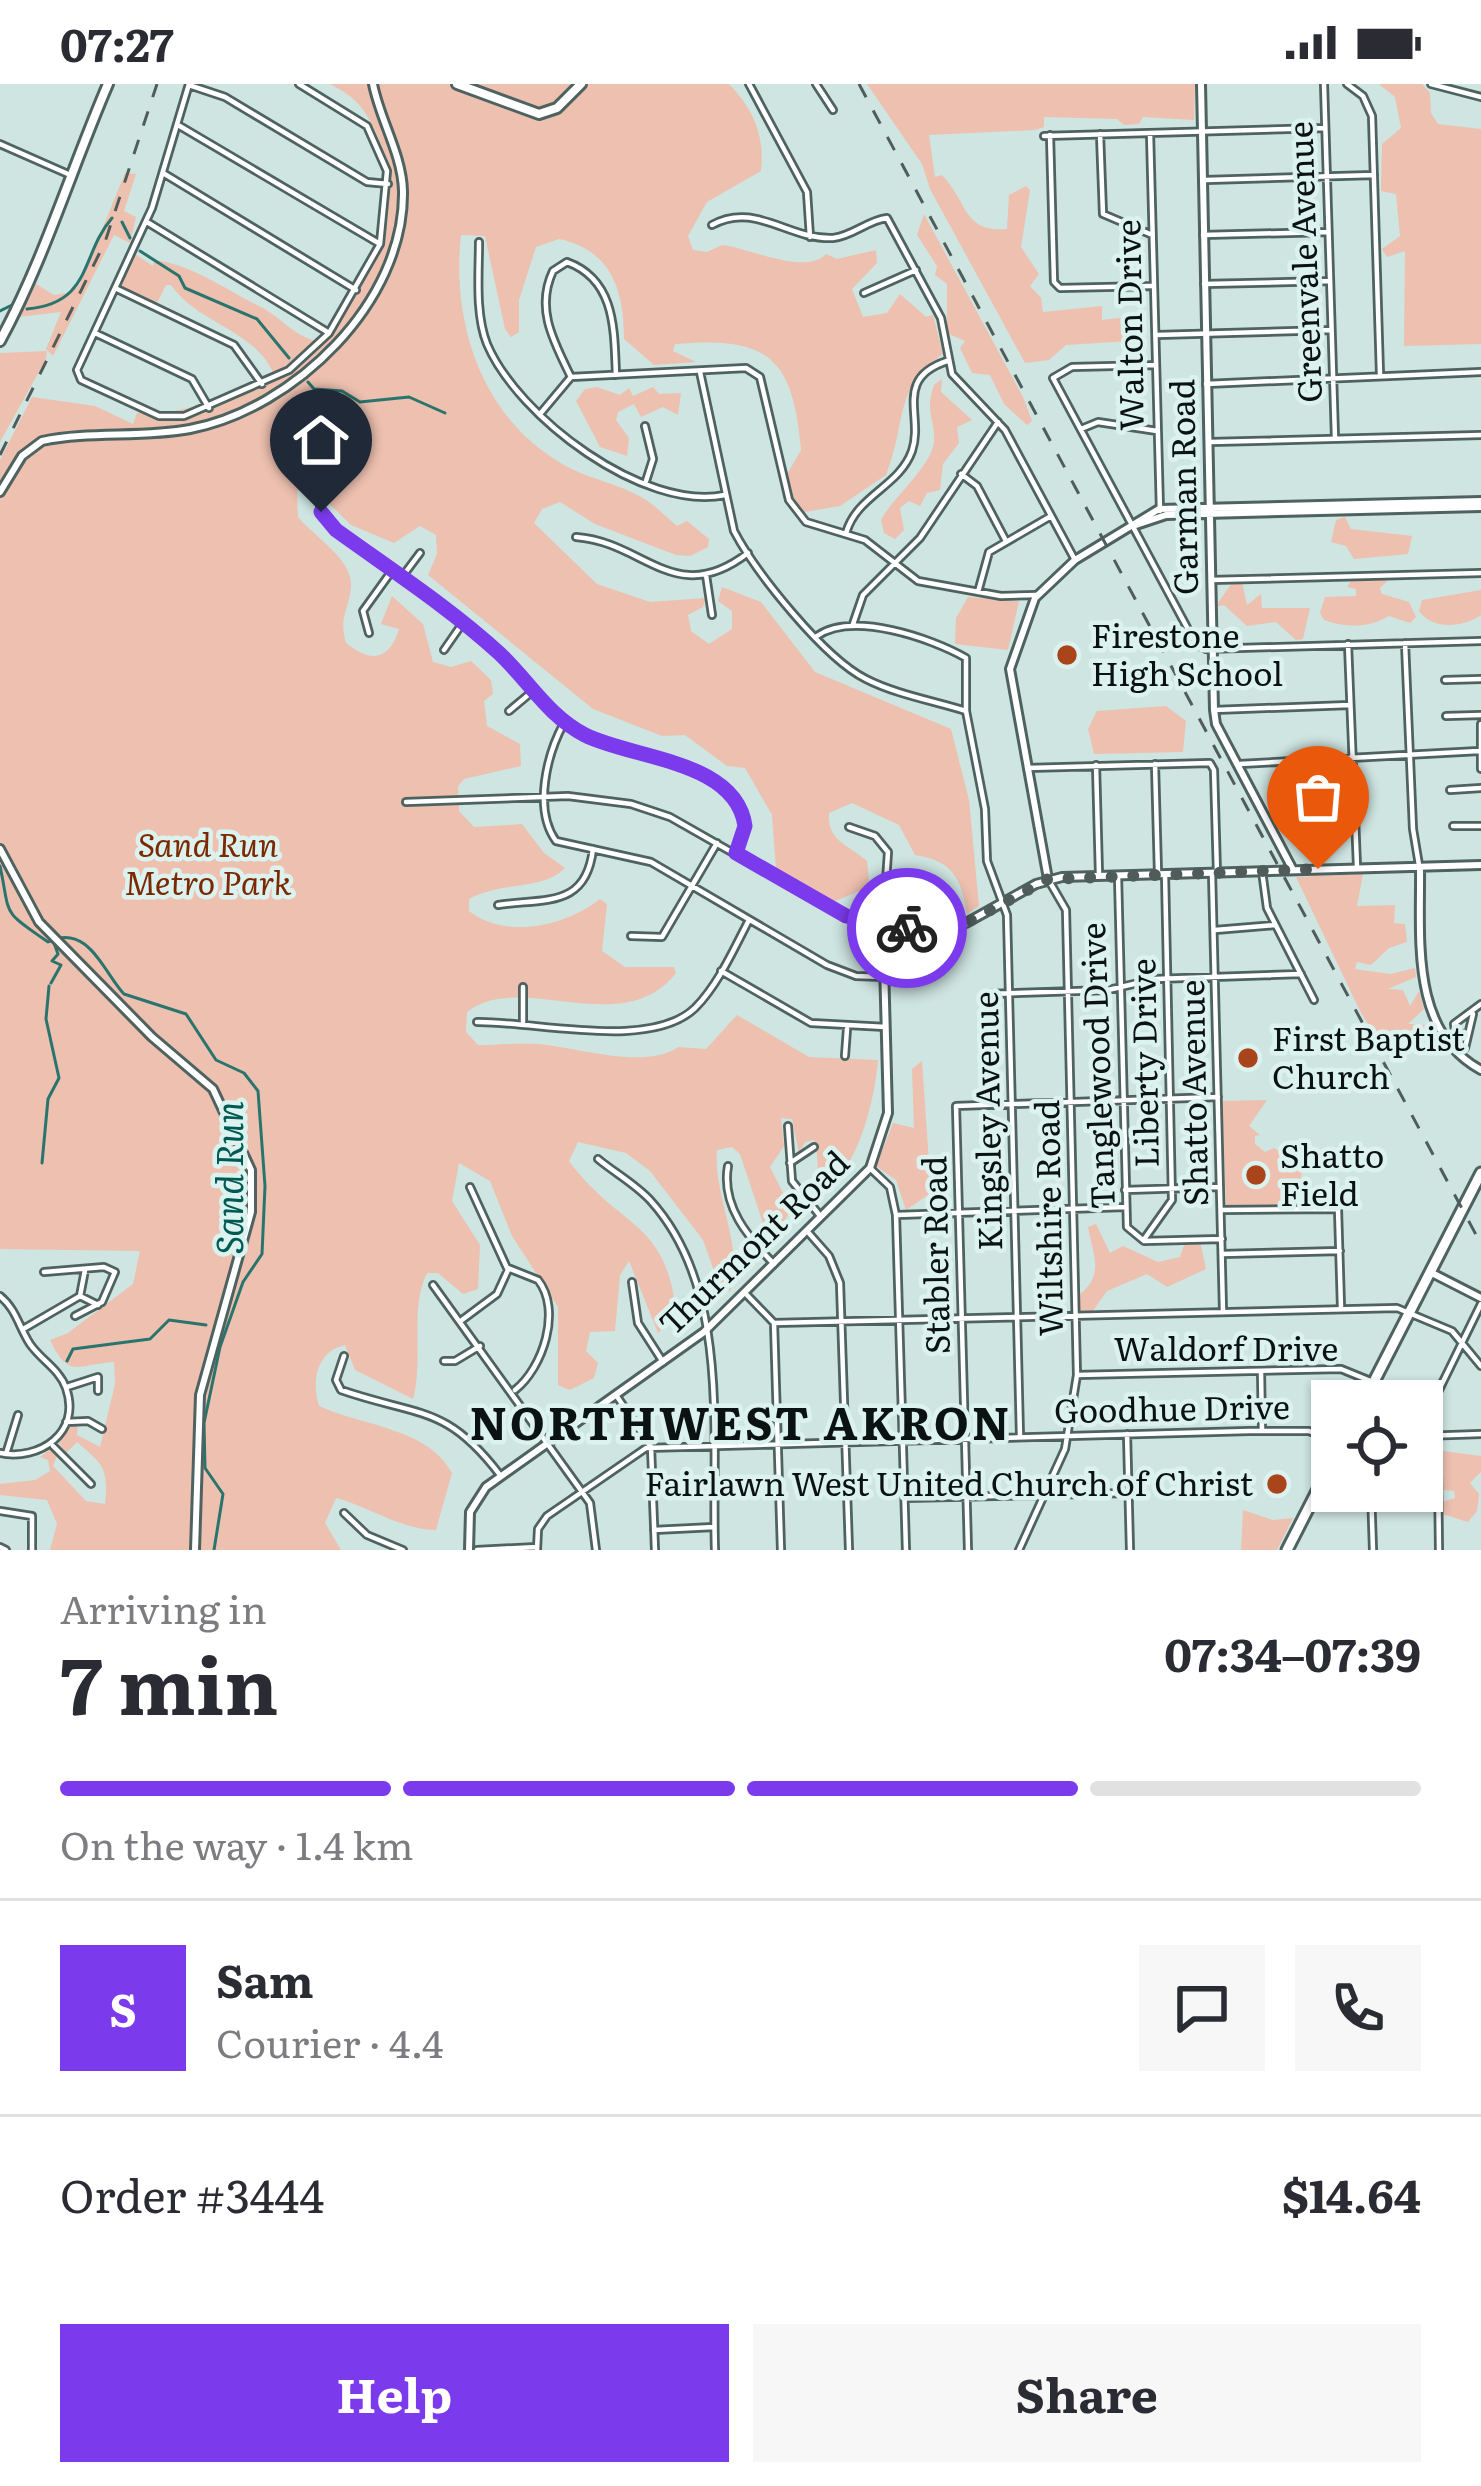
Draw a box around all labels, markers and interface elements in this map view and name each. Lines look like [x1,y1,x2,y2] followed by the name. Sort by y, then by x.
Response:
[60,9,174,76] text: 07:27
[1273,120,1332,404] street label: Greenvale Avenue
[1101,219,1154,431] street label: Walton Drive
[1155,379,1208,595] street label: Garman Road
[270,389,372,512] pin
[288,407,354,473] icon: home
[1091,609,1283,696] place label: Firestone High School
[1054,642,1080,668] marker: Firestone High School
[1267,746,1369,869] pin
[1285,764,1351,830] icon: bag
[124,818,292,905] park label: Sand Run Metro Park
[847,868,967,988] courier
[874,895,940,961] icon: bike
[1066,922,1125,1210] street label: Tanglewood Drive
[1116,958,1169,1168] street label: Liberty Drive
[1165,979,1218,1207] street label: Shatto Avenue
[959,991,1012,1251] street label: Kingsley Avenue
[1272,1012,1465,1099] place label: First Baptist Church
[1235,1045,1261,1071] marker: First Baptist Church
[1020,1099,1073,1337] street label: Wiltshire Road
[201,1101,254,1255] water label: Sand Run
[1280,1129,1384,1216] place label: Shatto Field
[646,1137,859,1345] street label: Thurmont Road
[907,1155,960,1355] street label: Stabler Road
[1243,1162,1269,1188] marker: Shatto Field
[1114,1322,1338,1371] street label: Waldorf Drive
[1054,1380,1290,1433] street label: Goodhue Drive
[1311,1380,1443,1512] map controls
[1311,1380,1443,1512] button: locate
[470,1387,1012,1454] district label: NORTHWEST AKRON
[644,1457,1254,1506] place label: Fairlawn West United Church of Christ
[1264,1471,1290,1497] marker: Fairlawn West United Church of Christ
[60,1578,267,1636] text: Arriving in
[1164,1619,1421,1686] text: 07:34–07:39
[60,1623,278,1739] text: 7 min
[60,1814,414,1872] text: On the way · 1.4 km
[216,1945,314,2012] text: Sam
[1139,1945,1265,2071] button: chat
[1295,1945,1421,2071] button: phone
[109,1974,137,2041] text: S
[216,2012,443,2070] text: Courier · 4.4
[60,2160,324,2227] text: Order #3444
[1282,2160,1421,2227] text: $14.64
[60,2324,729,2462] button: Help
[753,2324,1421,2462] button: Share

